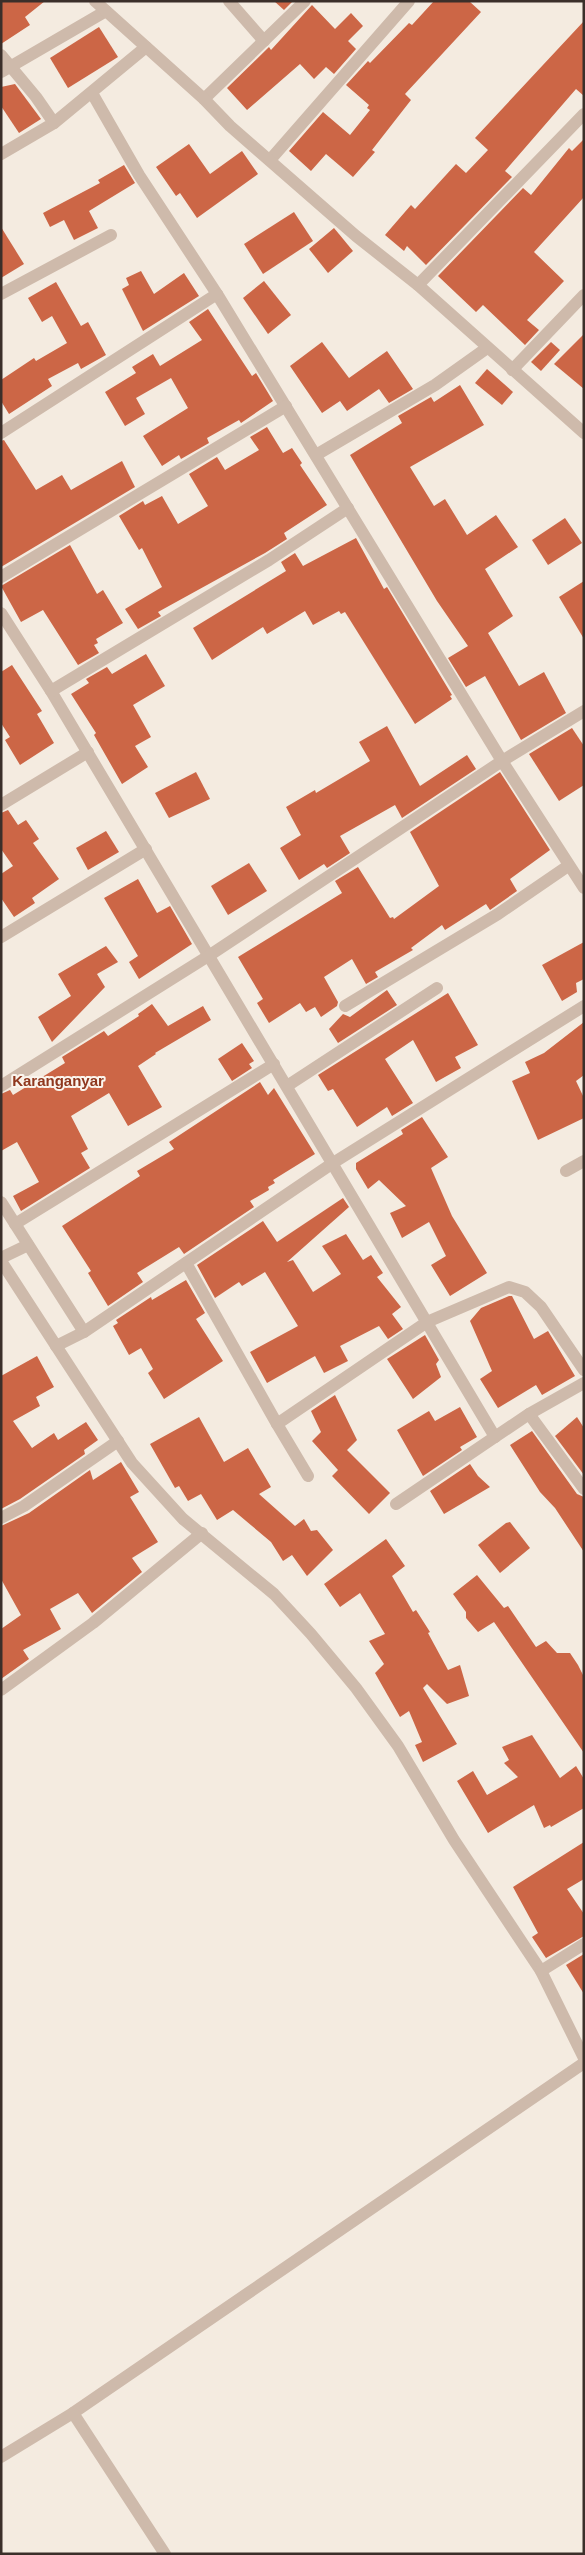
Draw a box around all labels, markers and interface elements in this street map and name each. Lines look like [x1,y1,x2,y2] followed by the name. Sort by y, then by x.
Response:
[12,1072,104,1089] district label: Karanganyar

